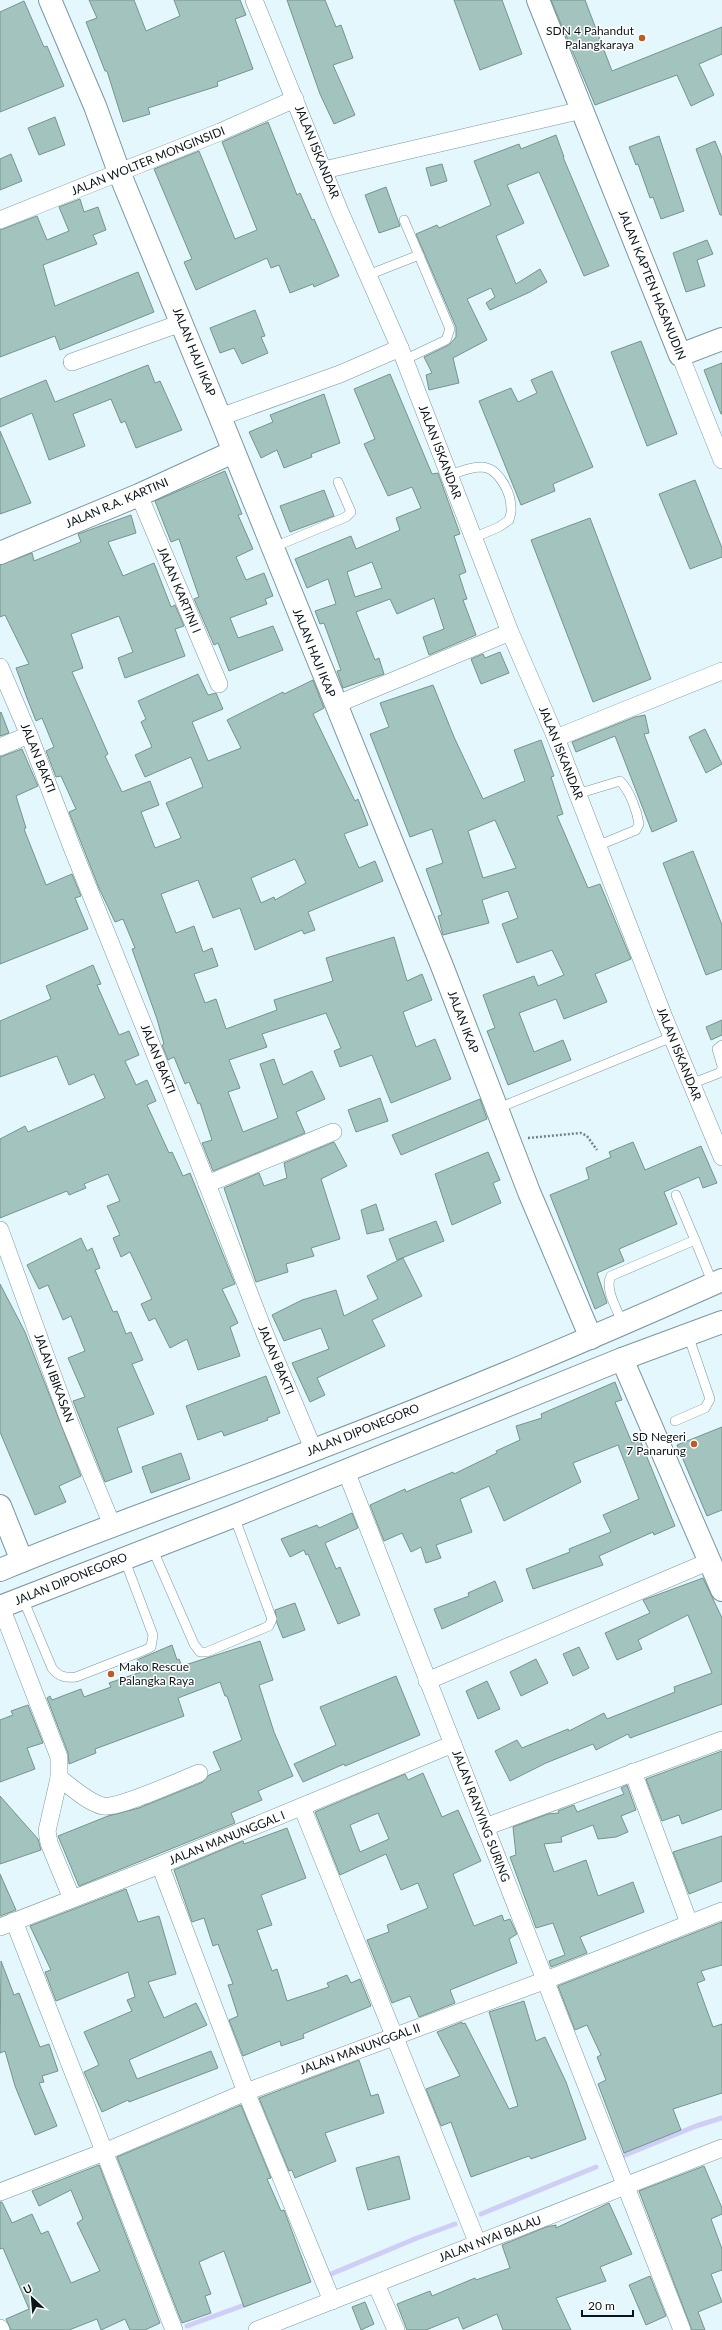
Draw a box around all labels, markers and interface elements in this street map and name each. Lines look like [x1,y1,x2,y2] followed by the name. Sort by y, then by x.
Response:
[546,23,635,52] place label: SDN 4 Pahandut Palangkaraya
[637,33,647,43] marker: SDN 4 Pahandut Palangkaraya
[292,103,343,201] street label: JALAN ISKANDAR
[69,123,227,198] street label: JALAN WOLTER MONGINSIDI
[615,208,689,362] street label: JALAN KAPTEN HASANUDIN
[170,305,219,399] street label: JALAN HAJI IKAP
[416,403,465,501] street label: JALAN ISKANDAR
[63,474,170,531] street label: JALAN R.A. KARTINI
[155,544,204,635] street label: JALAN KARTINI I
[290,606,339,700] street label: JALAN HAJI IKAP
[536,704,587,802] street label: JALAN ISKANDAR
[18,721,59,795] street label: JALAN BAKTI
[445,988,482,1055] street label: JALAN IKAP
[654,1005,705,1103] street label: JALAN ISKANDAR
[138,1022,179,1096] street label: JALAN BAKTI
[255,1323,298,1397] street label: JALAN BAKTI
[31,1331,78,1424] street label: JALAN IBIKASAN
[304,1400,422,1459] street label: JALAN DIPONEGORO
[626,1429,686,1458] place label: SD Negeri 7 Panarung
[689,1439,699,1449] marker: SD Negeri 7 Panarung
[12,1549,130,1608] street label: JALAN DIPONEGORO
[119,1659,194,1688] place label: Mako Rescue Palangka Raya
[106,1669,116,1679] marker: Mako Rescue Palangka Raya
[449,1748,514,1884] street label: JALAN RANYING SURING
[167,1807,287,1868] street label: JALAN MANUNGGAL I
[297,2020,422,2077] street label: JALAN MANUNGGAL II
[436,2212,543,2265] street label: JALAN NYAI BALAU
[12,2278,52,2318] north arrow
[21,2281,34,2296] text: U
[582,2292,633,2318] scale bar
[588,2298,615,2313] text: 20 m

